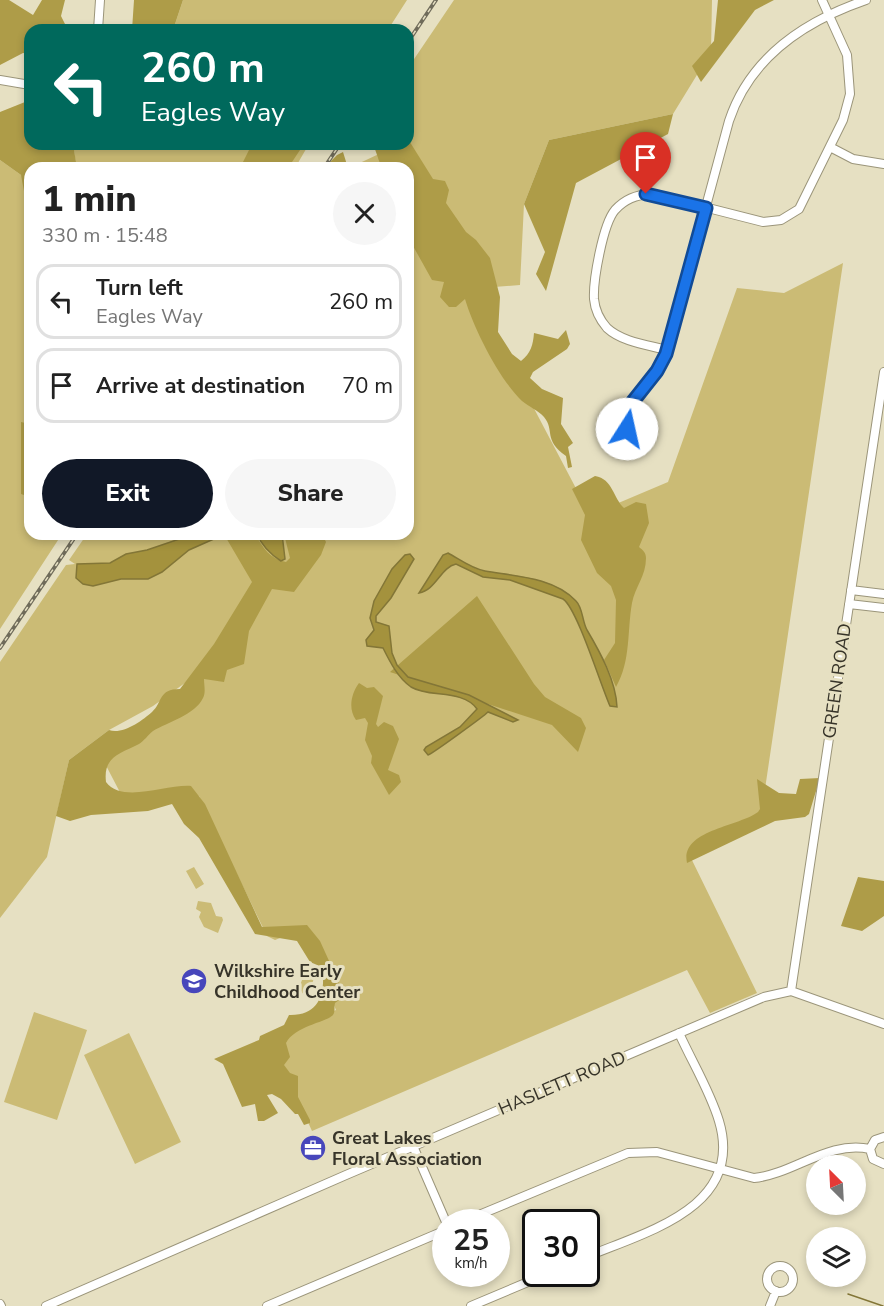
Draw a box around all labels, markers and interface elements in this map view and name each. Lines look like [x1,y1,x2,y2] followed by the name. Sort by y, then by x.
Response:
[141,40,265,97] text: 260 m
[42,48,120,126] icon: left
[141,94,285,131] text: Eagles Way
[620,132,671,194] pin
[629,141,662,174] icon: arrive
[42,175,137,224] text: 1 min
[333,182,396,245] button: close
[42,222,168,249] text: 330 m · 15:48
[96,273,183,303] text: Turn left
[45,285,78,318] icon: left
[329,287,393,317] text: 260 m
[96,303,203,330] text: Eagles Way
[45,369,78,402] icon: arrive
[96,371,305,401] text: Arrive at destination
[342,371,393,401] text: 70 m
[595,397,659,461] position arrow
[42,459,213,528] button: Exit
[225,459,396,528] button: Share
[817,622,857,740] street label: GREEN ROAD
[214,959,360,1004] place label: Wilkshire Early Childhood Center
[179,966,209,996] school or university icon: Wilkshire Early Childhood Center
[495,1045,629,1121] street label: HASLETT ROAD
[332,1126,482,1171] place label: Great Lakes Floral Association
[298,1133,328,1163] office icon: Great Lakes Floral Association
[806,1155,866,1215] north arrow
[806,1155,866,1287] map controls
[522,1209,600,1287] speed limit sign: 30
[453,1220,489,1261] text: 25
[806,1227,866,1287] button: layers
[454,1253,488,1273] text: km/h

